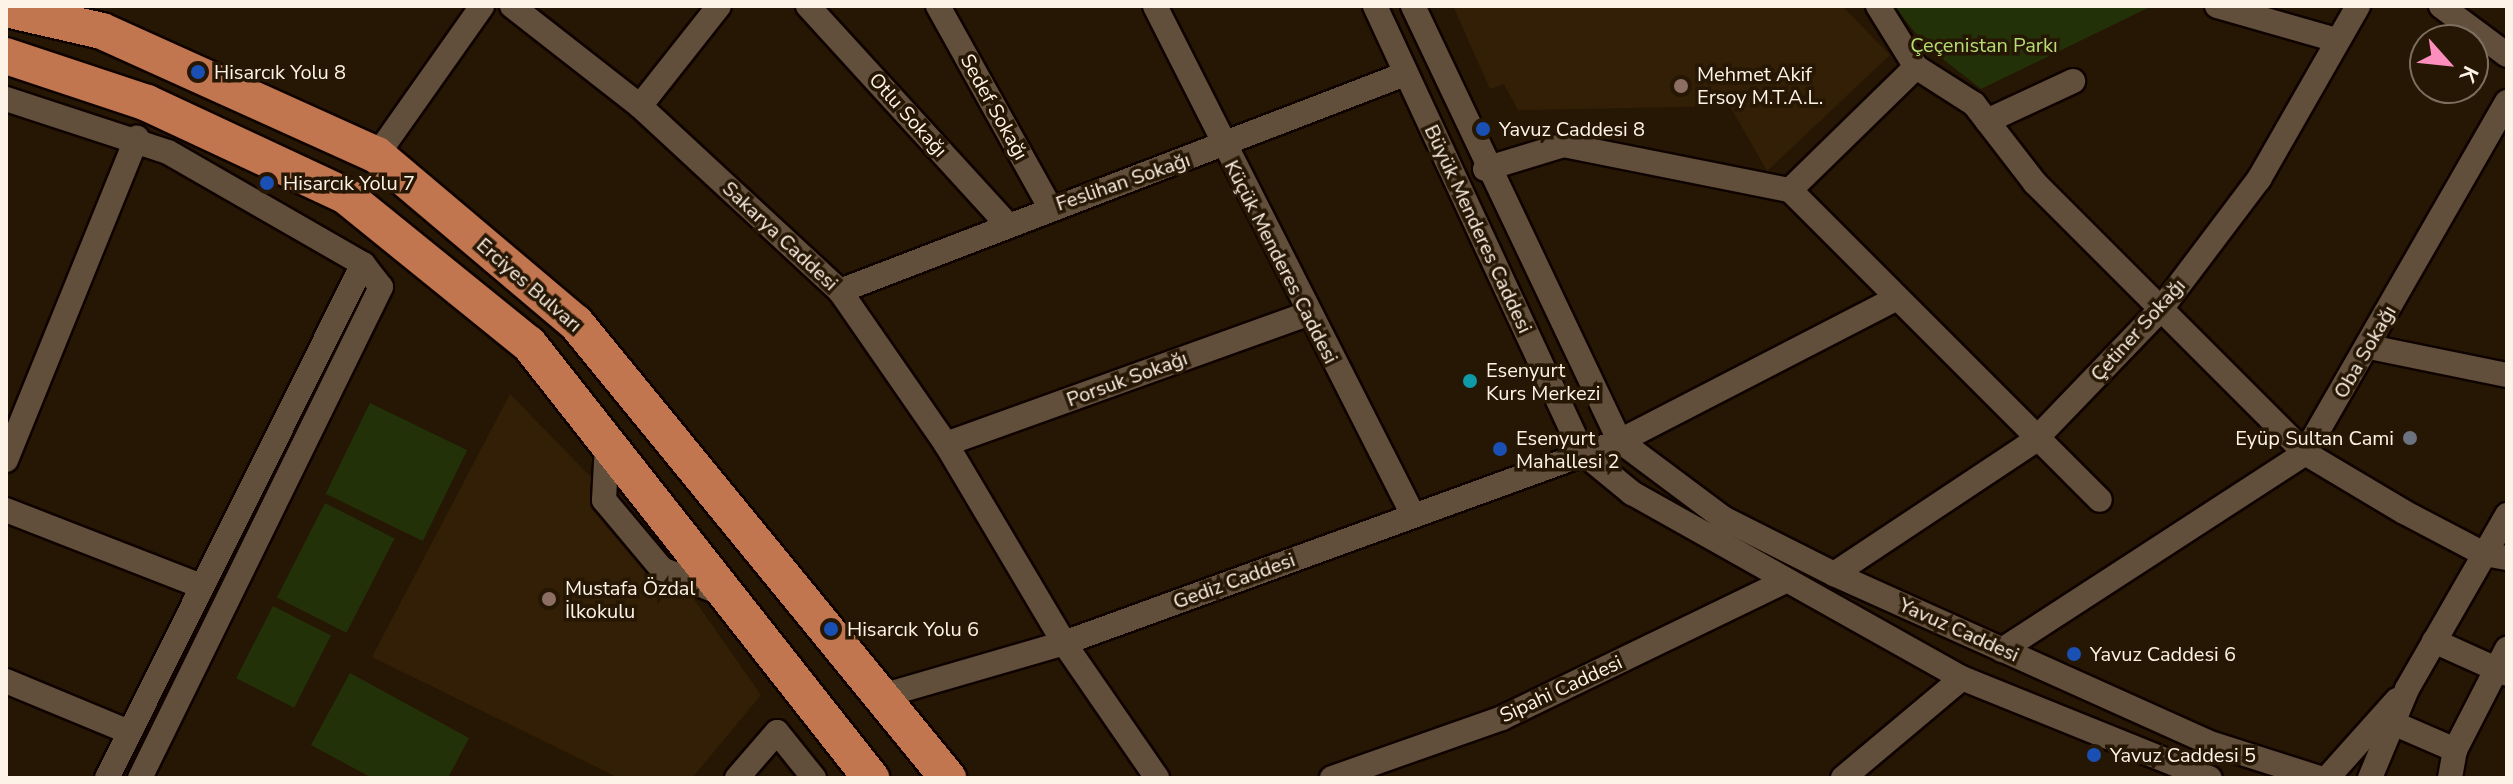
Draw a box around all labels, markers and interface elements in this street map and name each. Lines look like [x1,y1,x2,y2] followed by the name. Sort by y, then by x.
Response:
[2409,24,2489,104] north arrow
[1910,33,2058,57] park label: Çeçenistan Parkı
[955,50,1033,164] street label: Sedef Sokağı
[214,60,346,84] place label: Hisarcık Yolu 8
[2452,61,2485,87] text: K
[1697,62,1823,109] place label: Mehmet Akif Ersoy M.T.A.L.
[189,63,207,81] marker: Hisarcık Yolu 8
[864,68,952,162] street label: Otlu Sokağı
[1672,77,1690,95] marker: Mehmet Akif Ersoy M.T.A.L.
[1499,117,1645,141] place label: Yavuz Caddesi 8
[1474,120,1492,138] marker: Yavuz Caddesi 8
[1419,121,1537,337] street label: Büyük Menderes Caddesi
[1053,148,1193,216] street label: Feslihan Sokağı
[1219,156,1343,368] street label: Küçük Menderes Caddesi
[283,171,415,195] place label: Hisarcık Yolu 7
[258,174,276,192] marker: Hisarcık Yolu 7
[717,176,843,296] street label: Sakarya Caddesi
[472,233,586,337] street label: Erciyes Bulvarı
[2086,274,2190,386] street label: Çetiner Sokağı
[2329,301,2401,403] street label: Oba Sokağı
[1063,346,1191,412] street label: Porsuk Sokağı
[1486,358,1600,405] place label: Esenyurt Kurs Merkezi
[1461,372,1479,390] marker: Esenyurt Kurs Merkezi
[1516,426,1619,473] place label: Esenyurt Mahallesi 2
[2235,426,2394,450] place label: Eyüp Sultan Cami
[2401,429,2419,447] marker: Eyüp Sultan Cami
[1491,440,1509,458] marker: Esenyurt Mahallesi 2
[1170,548,1298,614] street label: Gediz Caddesi
[565,576,695,623] place label: Mustafa Özdal İlkokulu
[540,590,558,608] marker: Mustafa Özdal İlkokulu
[1895,593,2023,667] street label: Yavuz Caddesi
[847,617,979,641] place label: Hisarcık Yolu 6
[822,620,840,638] marker: Hisarcık Yolu 6
[2090,642,2236,666] place label: Yavuz Caddesi 6
[2065,645,2083,663] marker: Yavuz Caddesi 6
[1496,650,1626,728] street label: Sipahi Caddesi
[2110,743,2256,767] place label: Yavuz Caddesi 5
[2085,746,2103,764] marker: Yavuz Caddesi 5

